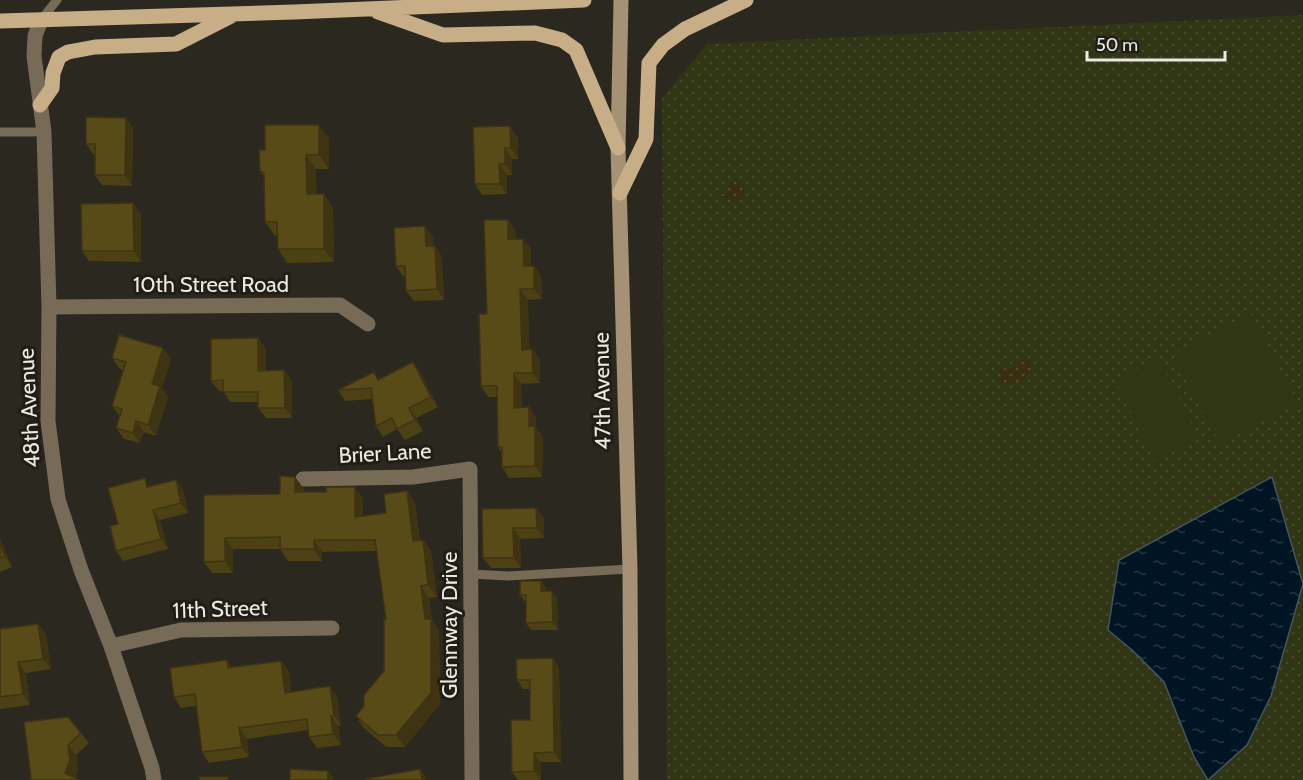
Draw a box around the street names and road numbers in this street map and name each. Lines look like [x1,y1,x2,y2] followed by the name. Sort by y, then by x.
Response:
[133,271,289,298] street label: 10th Street Road
[587,332,617,450] street label: 47th Avenue
[12,347,46,469] street label: 48th Avenue
[338,437,432,469] street label: Brier Lane
[436,552,463,698] street label: Glennway Drive
[172,594,269,624] street label: 11th Street

